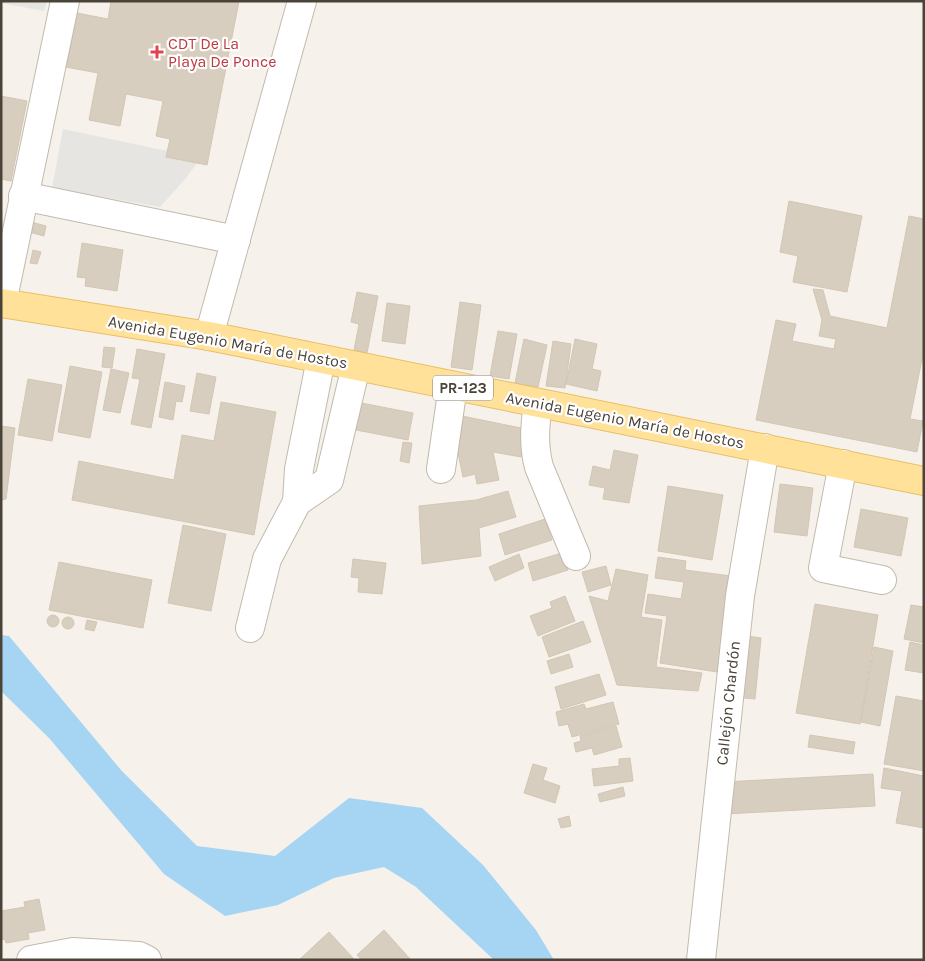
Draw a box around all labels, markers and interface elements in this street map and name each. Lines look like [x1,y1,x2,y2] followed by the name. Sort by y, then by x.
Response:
[168,34,277,71] place label: CDT De La Playa De Ponce
[150,45,164,59] marker: CDT De La Playa De Ponce
[107,312,349,372] street label: Avenida Eugenio María de Hostos
[433,376,493,400] road number: PR-123
[504,388,746,452] street label: Avenida Eugenio María de Hostos
[712,640,744,766] street label: Callejón Chardón

